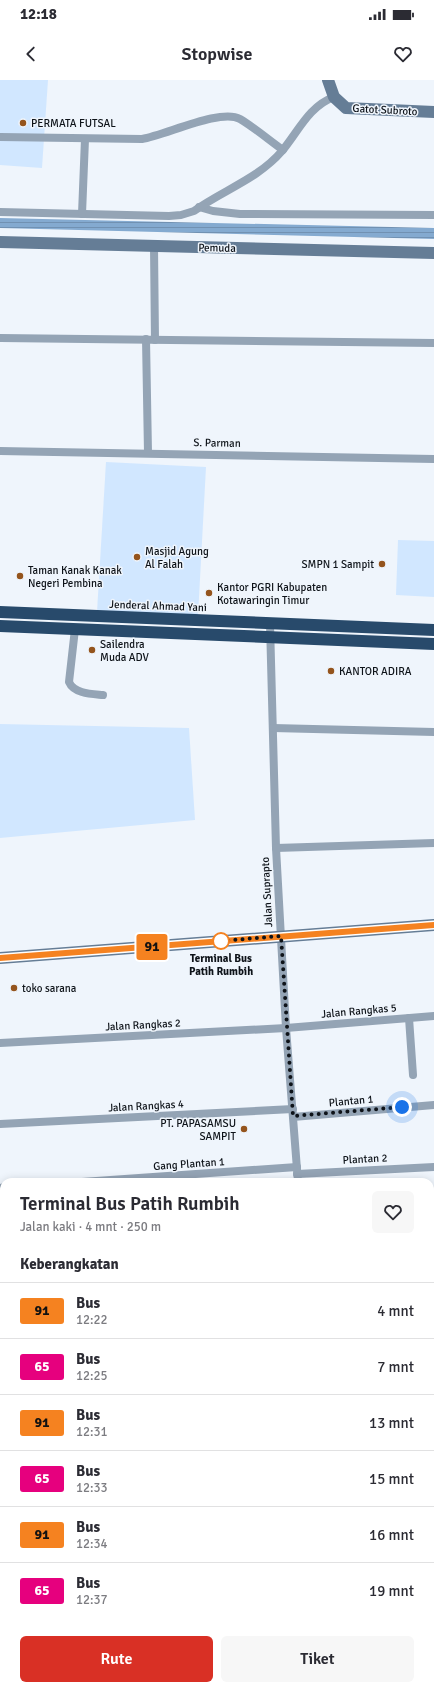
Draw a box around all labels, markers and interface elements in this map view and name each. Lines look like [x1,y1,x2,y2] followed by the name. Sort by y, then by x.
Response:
[20,5,57,23] text: 12:18
[20,43,42,65] icon: back
[181,43,253,65] text: Stopwise
[392,43,414,65] icon: heart
[352,102,418,118] street label: Gatot Subroto
[31,117,116,130] place label: PERMATA FUTSAL
[18,118,28,128] marker: PERMATA FUTSAL
[198,241,236,255] street label: Pemuda
[193,436,241,450] street label: S. Parman
[145,545,209,571] place label: Masjid Agung Al Falah
[132,552,142,562] marker: Masjid Agung Al Falah
[302,558,374,571] place label: SMPN 1 Sampit
[377,559,387,569] marker: SMPN 1 Sampit
[28,564,122,590] place label: Taman Kanak Kanak Negeri Pembina
[15,571,25,581] marker: Taman Kanak Kanak Negeri Pembina
[217,581,327,607] place label: Kantor PGRI Kabupaten Kotawaringin Timur
[204,588,214,598] marker: Kantor PGRI Kabupaten Kotawaringin Timur
[109,598,207,614] street label: Jenderal Ahmad Yani
[100,638,150,664] place label: Sailendra Muda ADV
[87,645,97,655] marker: Sailendra Muda ADV
[339,665,412,678] place label: KANTOR ADIRA
[326,666,336,676] marker: KANTOR ADIRA
[259,856,275,927] street label: Jalan Suprapto
[212,932,230,950] marker: Terminal Bus Patih Rumbih
[134,934,170,960] line badge: 91
[144,938,160,955] text: 91
[189,952,253,978] place label: Terminal Bus Patih Rumbih
[22,982,77,995] place label: toko sarana
[9,983,19,993] marker: toko sarana
[321,1001,397,1021] street label: Jalan Rangkas 5
[105,1017,181,1033] street label: Jalan Rangkas 2
[328,1093,374,1109] street label: Plantan 1
[392,1097,412,1117] your location
[108,1098,184,1114] street label: Jalan Rangkas 4
[160,1117,237,1143] place label: PT. PAPASAMSU SAMPIT
[239,1124,249,1134] marker: PT. PAPASAMSU SAMPIT
[342,1151,388,1167] street label: Plantan 2
[153,1155,225,1173] street label: Gang Plantan 1
[372,1191,414,1233] button: heart
[20,1192,240,1216] text: Terminal Bus Patih Rumbih
[20,1219,161,1235] text: Jalan kaki · 4 mnt · 250 m
[20,1255,119,1273] text: Keberangkatan
[76,1294,100,1312] text: Bus
[34,1302,50,1319] text: 91
[377,1302,414,1320] text: 4 mnt
[76,1312,108,1328] text: 12:22
[76,1350,100,1368] text: Bus
[34,1358,50,1375] text: 65
[377,1358,414,1376] text: 7 mnt
[76,1368,108,1384] text: 12:25
[76,1406,100,1424] text: Bus
[34,1414,50,1431] text: 91
[369,1414,414,1432] text: 13 mnt
[76,1424,108,1440] text: 12:31
[76,1462,100,1480] text: Bus
[34,1470,50,1487] text: 65
[369,1470,414,1488] text: 15 mnt
[76,1480,108,1496] text: 12:33
[76,1518,100,1536] text: Bus
[34,1526,50,1543] text: 91
[369,1526,414,1544] text: 16 mnt
[76,1536,108,1552] text: 12:34
[76,1574,100,1592] text: Bus
[34,1582,50,1599] text: 65
[369,1582,414,1600] text: 19 mnt
[76,1592,108,1608] text: 12:37
[20,1636,213,1682] button: Rute
[221,1636,414,1682] button: Tiket

